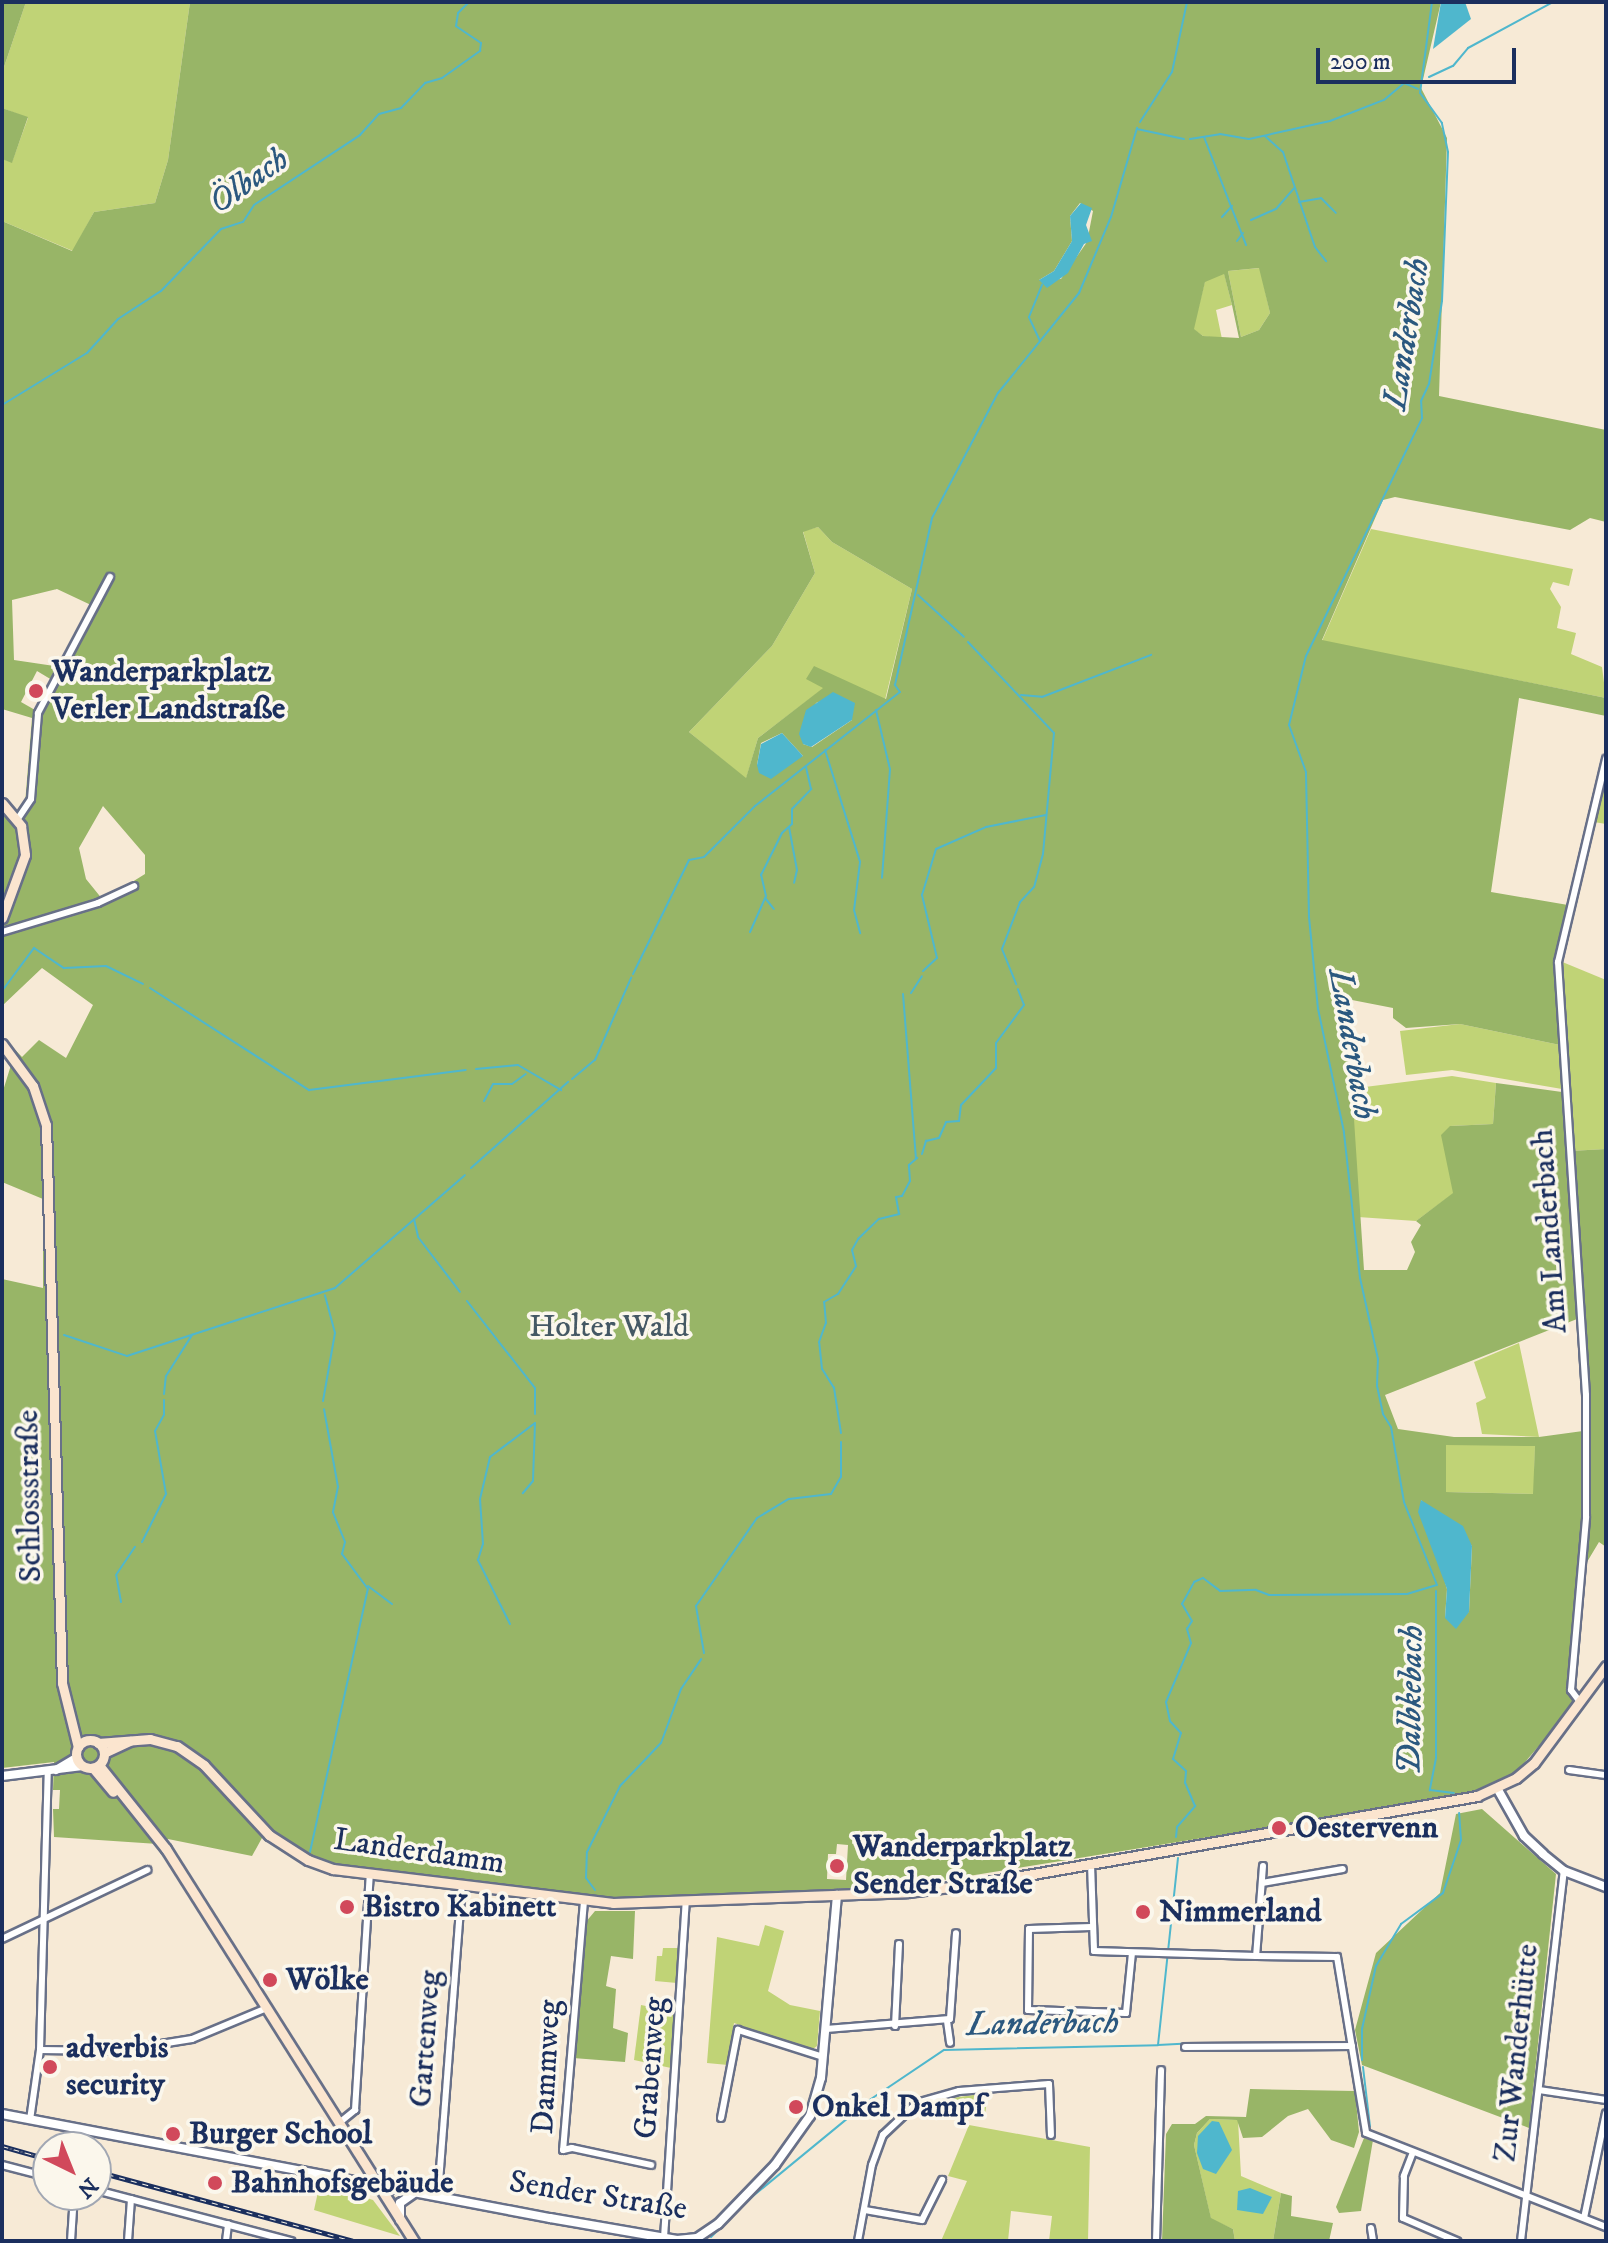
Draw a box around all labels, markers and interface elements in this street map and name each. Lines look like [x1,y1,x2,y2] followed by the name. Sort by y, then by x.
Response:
[1320,32,1520,82] scale bar
[1330,47,1391,77] text: 200 m
[201,139,297,223] water label: Ölbach
[1375,256,1439,412] water label: Landerbach
[52,654,285,729] place label: Wanderparkplatz Verler Landstraße
[27,682,45,700] marker: Wanderparkplatz Verler Landstraße
[1319,965,1385,1123] water label: Landerbach
[1524,1127,1576,1335] street label: Am Landerbach
[529,1308,689,1346] park label: Holter Wald
[9,1409,51,1583] street label: Schlossstraße
[1389,1625,1433,1775] water label: Dalbkebach
[1295,1809,1438,1847] place label: Oestervenn
[1270,1819,1288,1837] marker: Oestervenn
[331,1821,507,1883] street label: Landerdamm
[853,1829,1072,1904] place label: Wanderparkplatz Sender Straße
[828,1857,846,1875] marker: Wanderparkplatz Sender Straße
[363,1888,556,1926] place label: Bistro Kabinett
[1159,1893,1321,1931] place label: Nimmerland
[338,1898,356,1916] marker: Bistro Kabinett
[1134,1903,1152,1921] marker: Nimmerland
[1486,1942,1548,2164] street label: Zur Wanderhütte
[286,1961,369,1999] place label: Wölke
[402,1969,450,2109] street label: Gartenweg
[261,1971,279,1989] marker: Wölke
[627,1996,675,2140] street label: Grabenweg
[524,1999,570,2135] street label: Dammweg
[966,2002,1120,2046] water label: Landerbach
[66,2030,168,2105] place label: adverbis security
[41,2058,59,2076] marker: adverbis security
[812,2088,984,2126] place label: Onkel Dampf
[787,2098,805,2116] marker: Onkel Dampf
[189,2115,372,2153] place label: Burger School
[164,2125,182,2143] marker: Burger School
[32,2131,112,2211] north arrow
[506,2163,690,2229] street label: Sender Straße
[231,2164,453,2202] place label: Bahnhofsgebäude
[72,2171,103,2203] text: N
[206,2174,224,2192] marker: Bahnhofsgebäude

